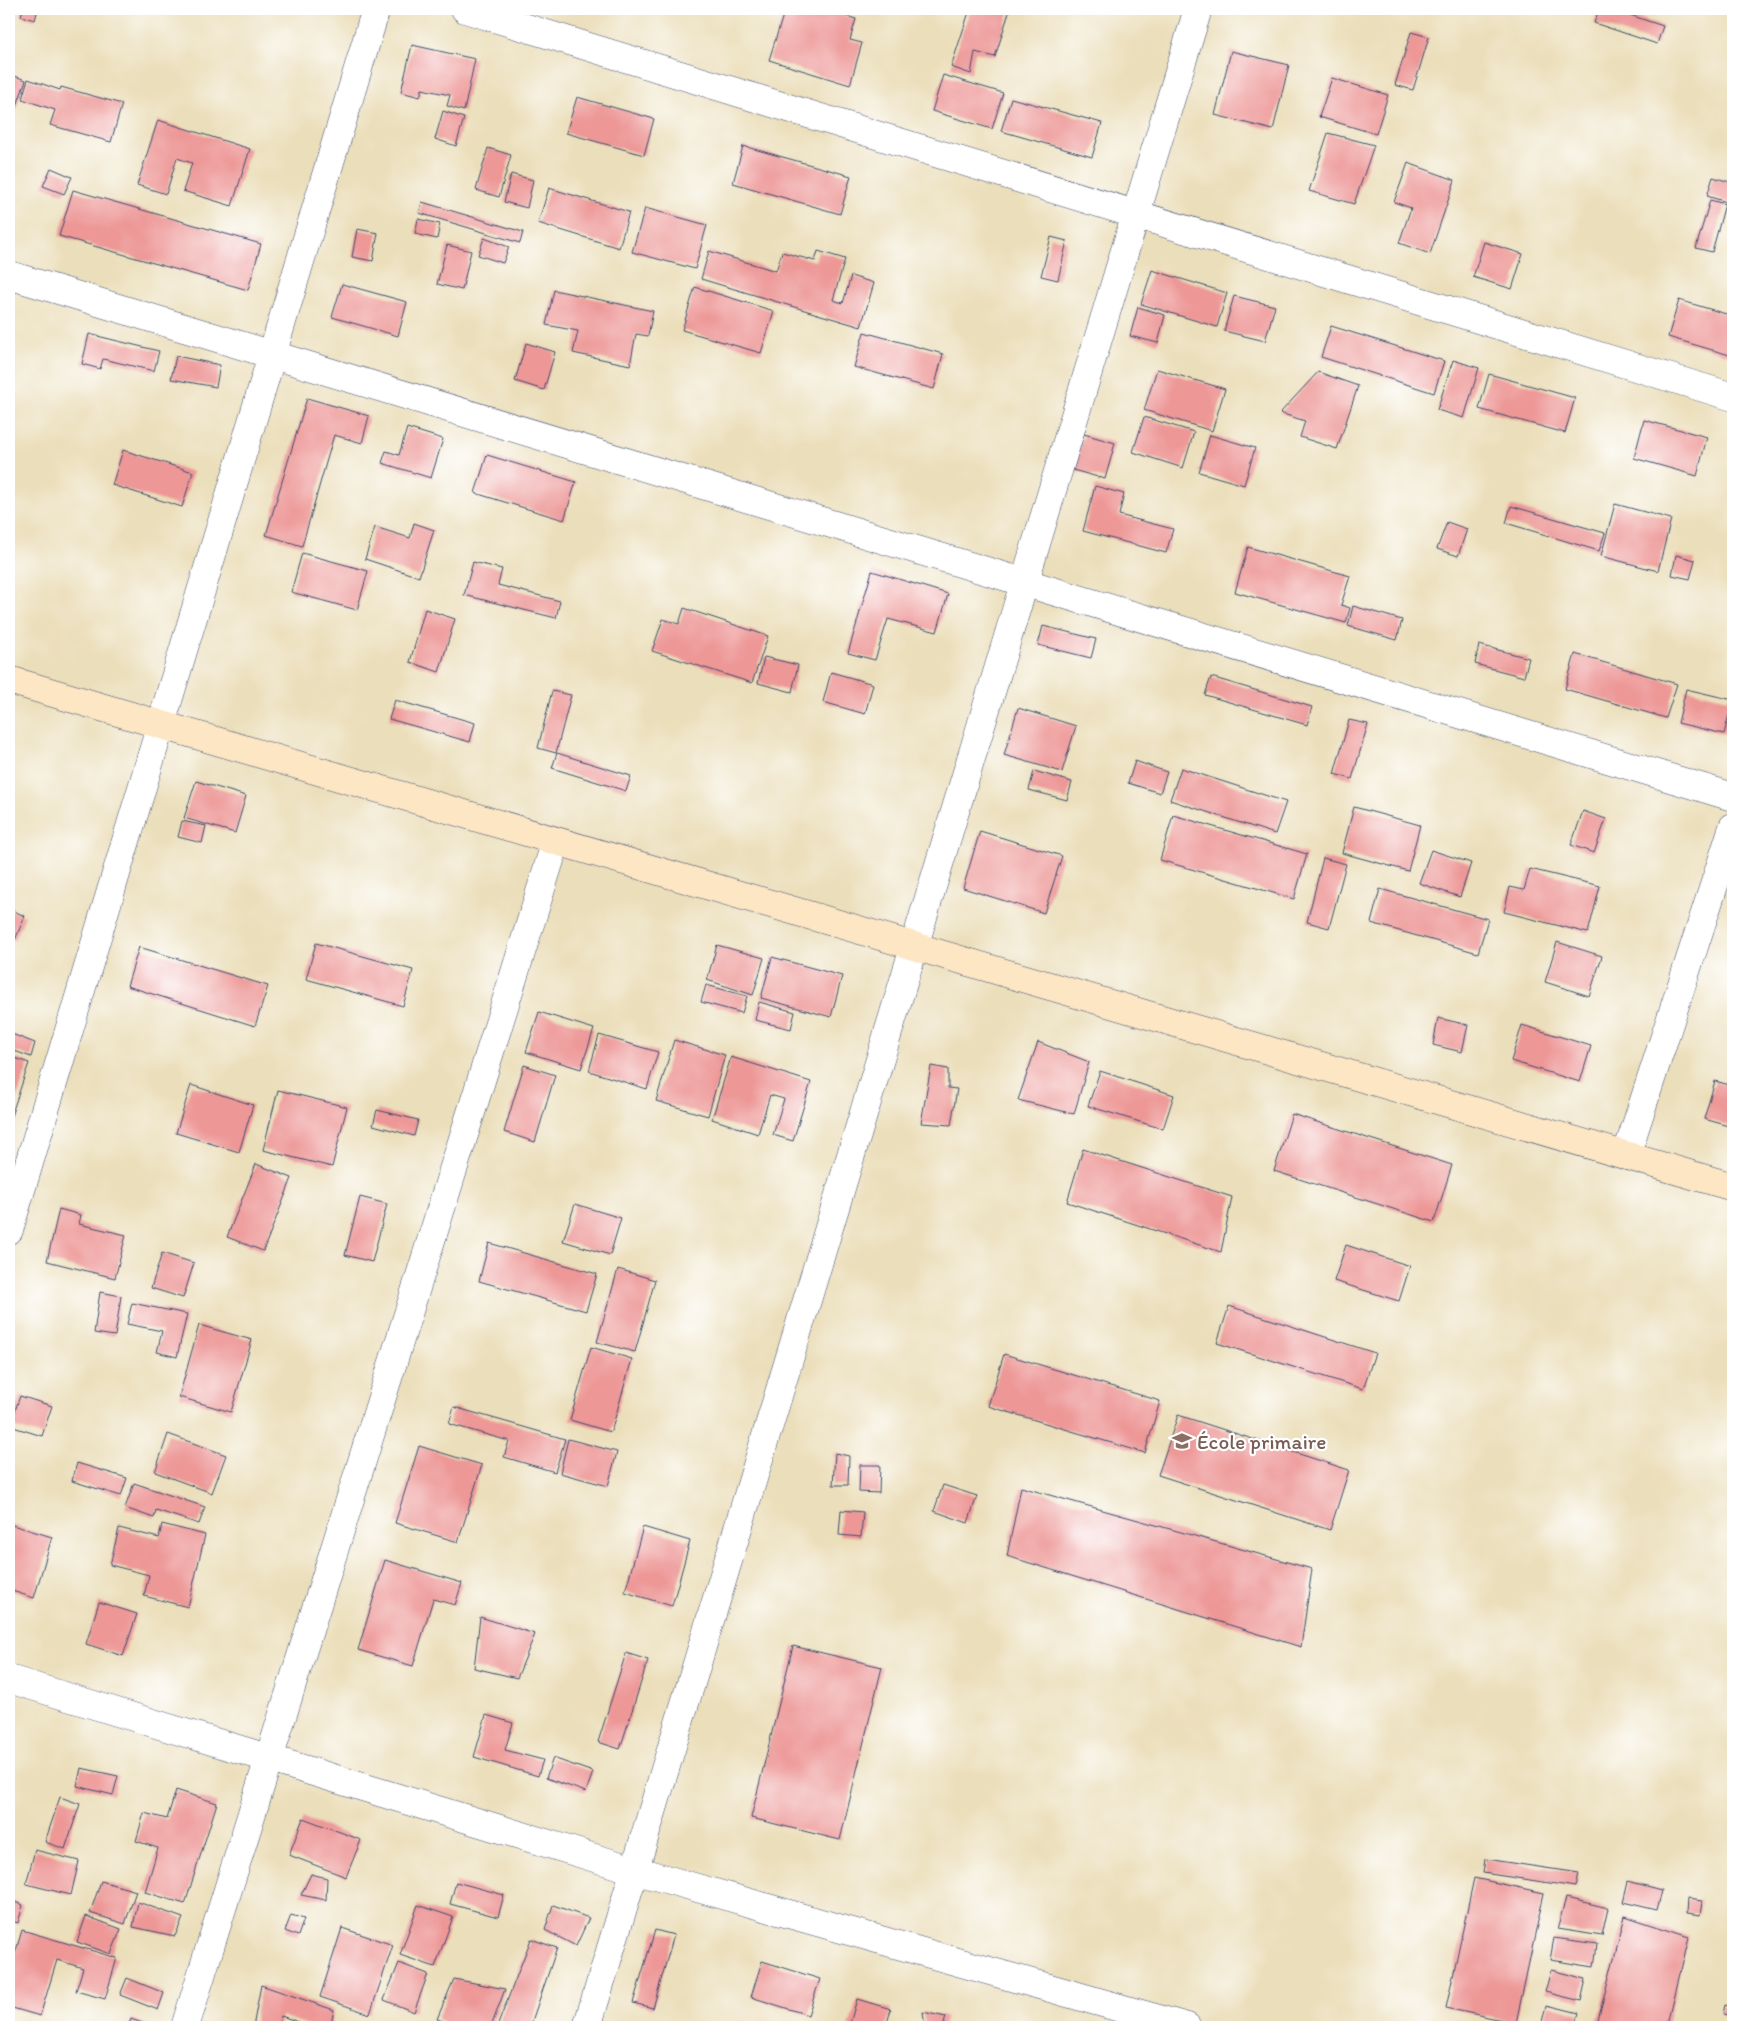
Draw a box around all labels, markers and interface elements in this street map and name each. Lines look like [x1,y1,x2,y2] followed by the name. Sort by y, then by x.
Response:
[1197,1429,1326,1454] place label: École primaire
[1171,1430,1193,1452] school or university icon: École primaire

